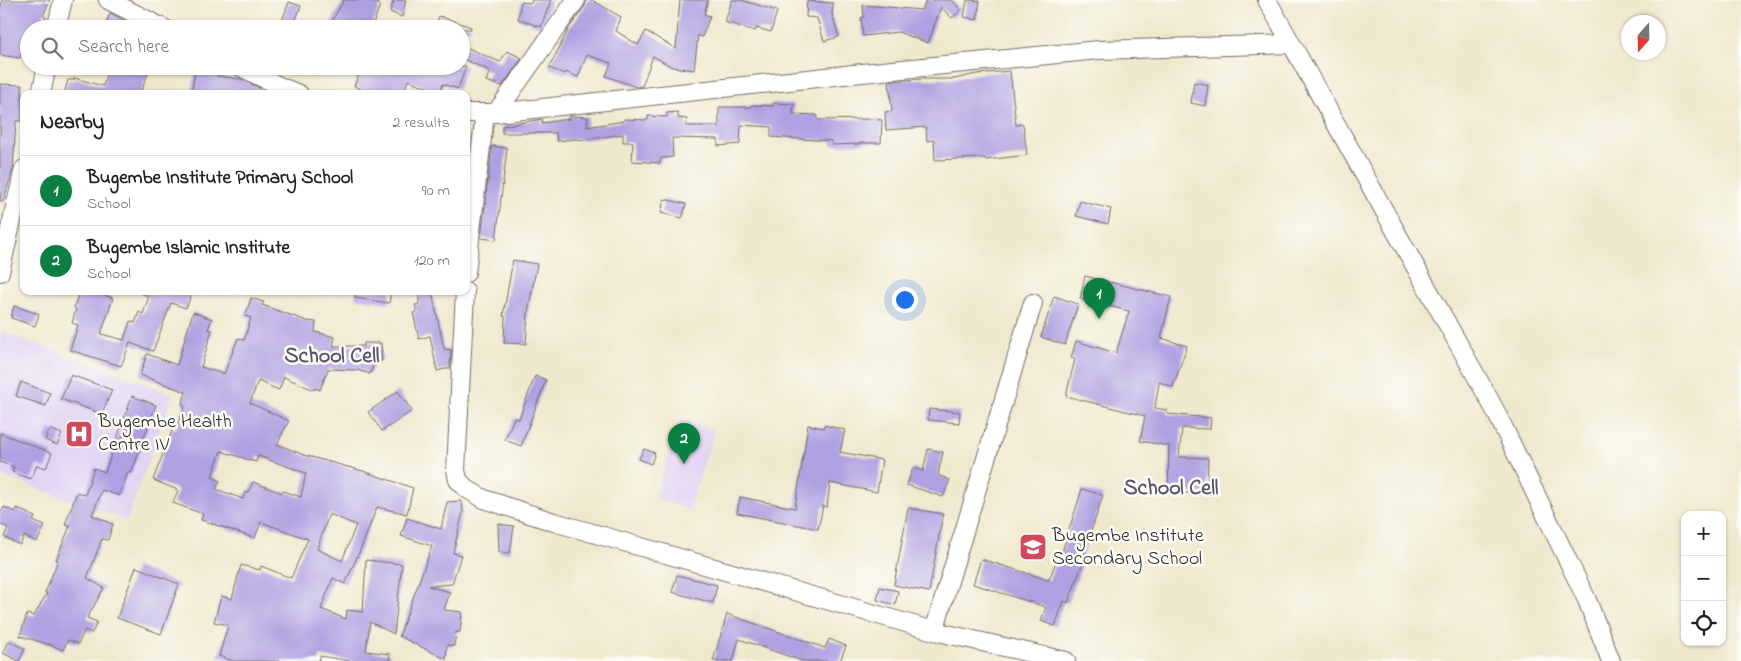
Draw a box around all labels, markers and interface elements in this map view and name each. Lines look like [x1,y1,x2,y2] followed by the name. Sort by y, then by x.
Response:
[1621,15,1666,60] north arrow
[20,20,470,75] search box
[38,34,66,62] icon: search
[78,34,169,61] text: Search here
[40,108,104,138] text: Nearby
[392,111,450,135] text: 2 results
[87,165,353,192] text: Bugembe Institute Primary School
[53,179,59,203] text: 1
[422,179,450,203] text: 90 m
[87,192,131,216] text: School
[87,235,290,262] text: Bugembe Islamic Institute
[52,249,60,273] text: 2
[414,249,450,273] text: 120 m
[87,262,131,286] text: School
[1083,278,1115,319] pin: 1
[892,287,918,313] your location
[284,341,380,373] district label: School Cell
[97,408,232,460] place label: Bugembe Health Centre IV
[64,419,94,449] hospital icon: Bugembe Health Centre IV
[668,423,700,464] pin: 2
[1123,473,1219,505] district label: School Cell
[1681,511,1726,646] map controls
[1681,511,1726,556] button: +
[1051,522,1204,574] place label: Bugembe Institute Secondary School
[1018,532,1048,562] school or university icon: Bugembe Institute Secondary School
[1681,556,1726,601] button: −
[1681,601,1726,646] button: locate

